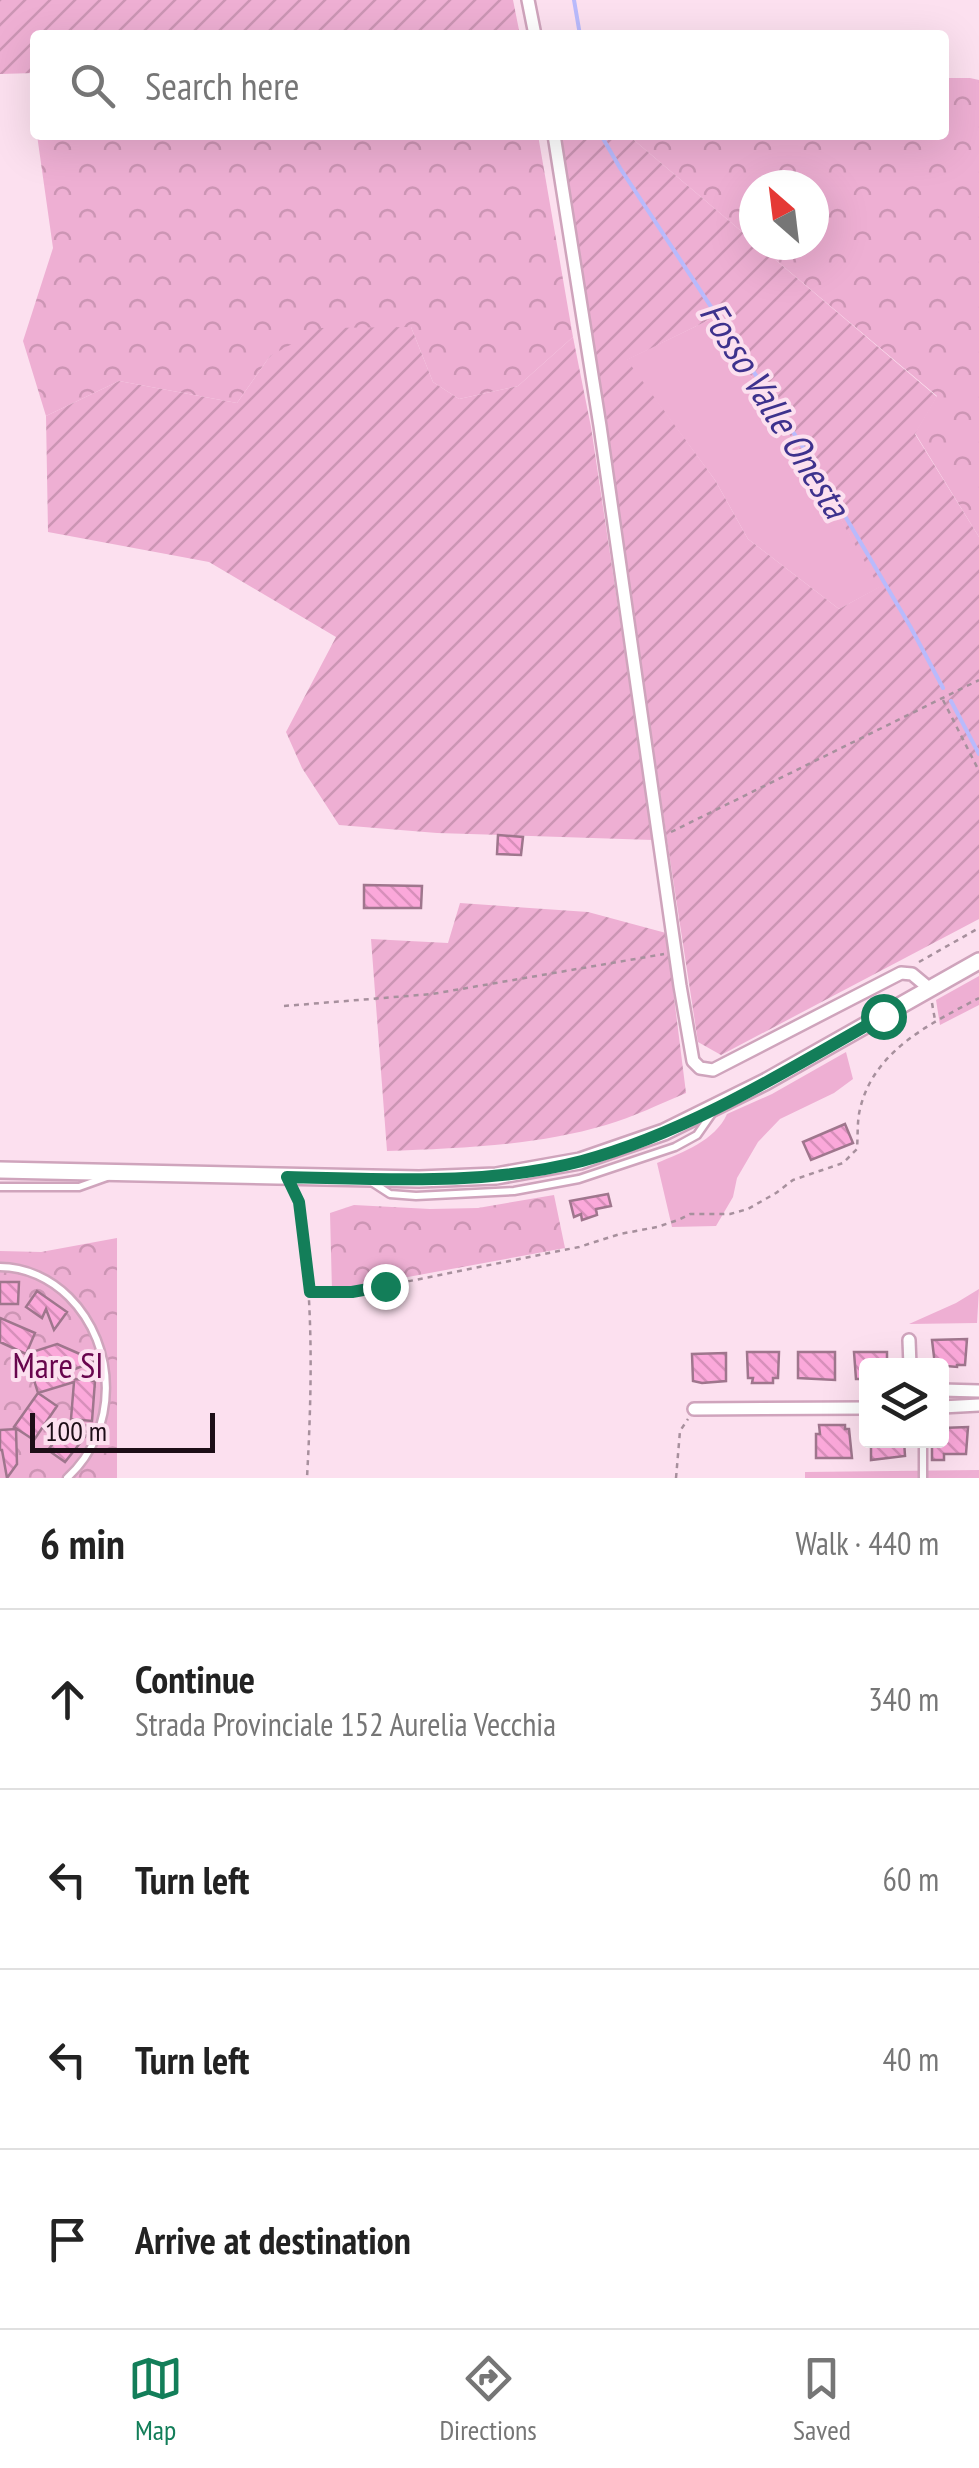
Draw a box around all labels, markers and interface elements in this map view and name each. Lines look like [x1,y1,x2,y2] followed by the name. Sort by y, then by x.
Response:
[30,30,949,140] search box
[65,58,120,113] icon: search
[145,61,299,110] text: Search here
[739,170,829,260] north arrow
[690,292,863,528] water label: Fosso Valle Onesta
[861,994,907,1040] route start
[363,1264,409,1310] route end
[13,1342,103,1388] park label: Mare SI
[859,1358,949,1448] map controls
[859,1358,949,1448] button: layers
[30,1408,215,1452] scale bar
[45,1412,107,1449] text: 100 m
[40,1516,125,1571] text: 6 min
[795,1522,939,1564] text: Walk · 440 m
[135,1654,255,1703] text: Continue
[40,1672,95,1727] icon: ahead
[868,1678,939,1720] text: 340 m
[135,1703,556,1745] text: Strada Provinciale 152 Aurelia Vecchia
[40,1852,95,1907] icon: left
[135,1855,249,1904] text: Turn left
[883,1858,939,1900] text: 60 m
[40,2032,95,2087] icon: left
[135,2035,249,2084] text: Turn left
[883,2038,939,2080] text: 40 m
[40,2212,95,2267] icon: arrive
[135,2215,411,2264] text: Arrive at destination
[128,2351,183,2448] tab: Map
[439,2351,537,2448] tab: Directions
[793,2351,851,2448] tab: Saved

